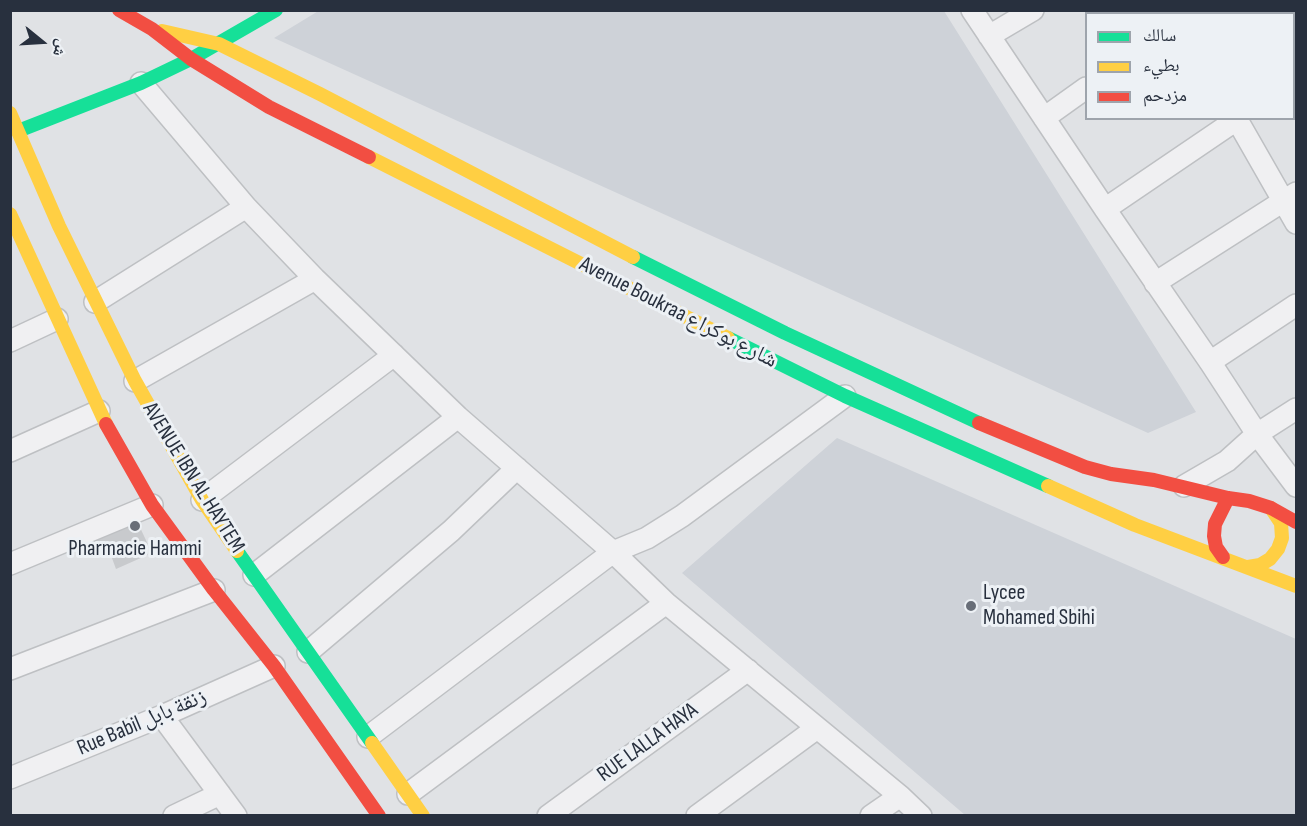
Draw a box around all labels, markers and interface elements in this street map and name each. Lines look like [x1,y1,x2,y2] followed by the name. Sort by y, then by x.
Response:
[12,12,72,72] north arrow
[1085,12,1295,120] legend
[1143,25,1176,46] text: سالك
[48,37,71,59] text: ش
[1143,55,1180,76] text: بطيء
[1143,85,1187,106] text: مزدحم
[575,252,781,374] street label: Avenue Boukraa شارع بوكراع
[136,398,250,558] street label: AVENUE IBN AL HAYTEM
[128,519,142,533] marker: Pharmacie Hammi
[68,536,202,562] place label: Pharmacie Hammi
[983,580,1095,632] place label: Lycee Mohamed Sbihi
[964,599,978,613] marker: Lycee Mohamed Sbihi
[73,684,211,762] street label: Rue Babil زنقة بابل
[593,698,703,788] street label: RUE LALLA HAYA

